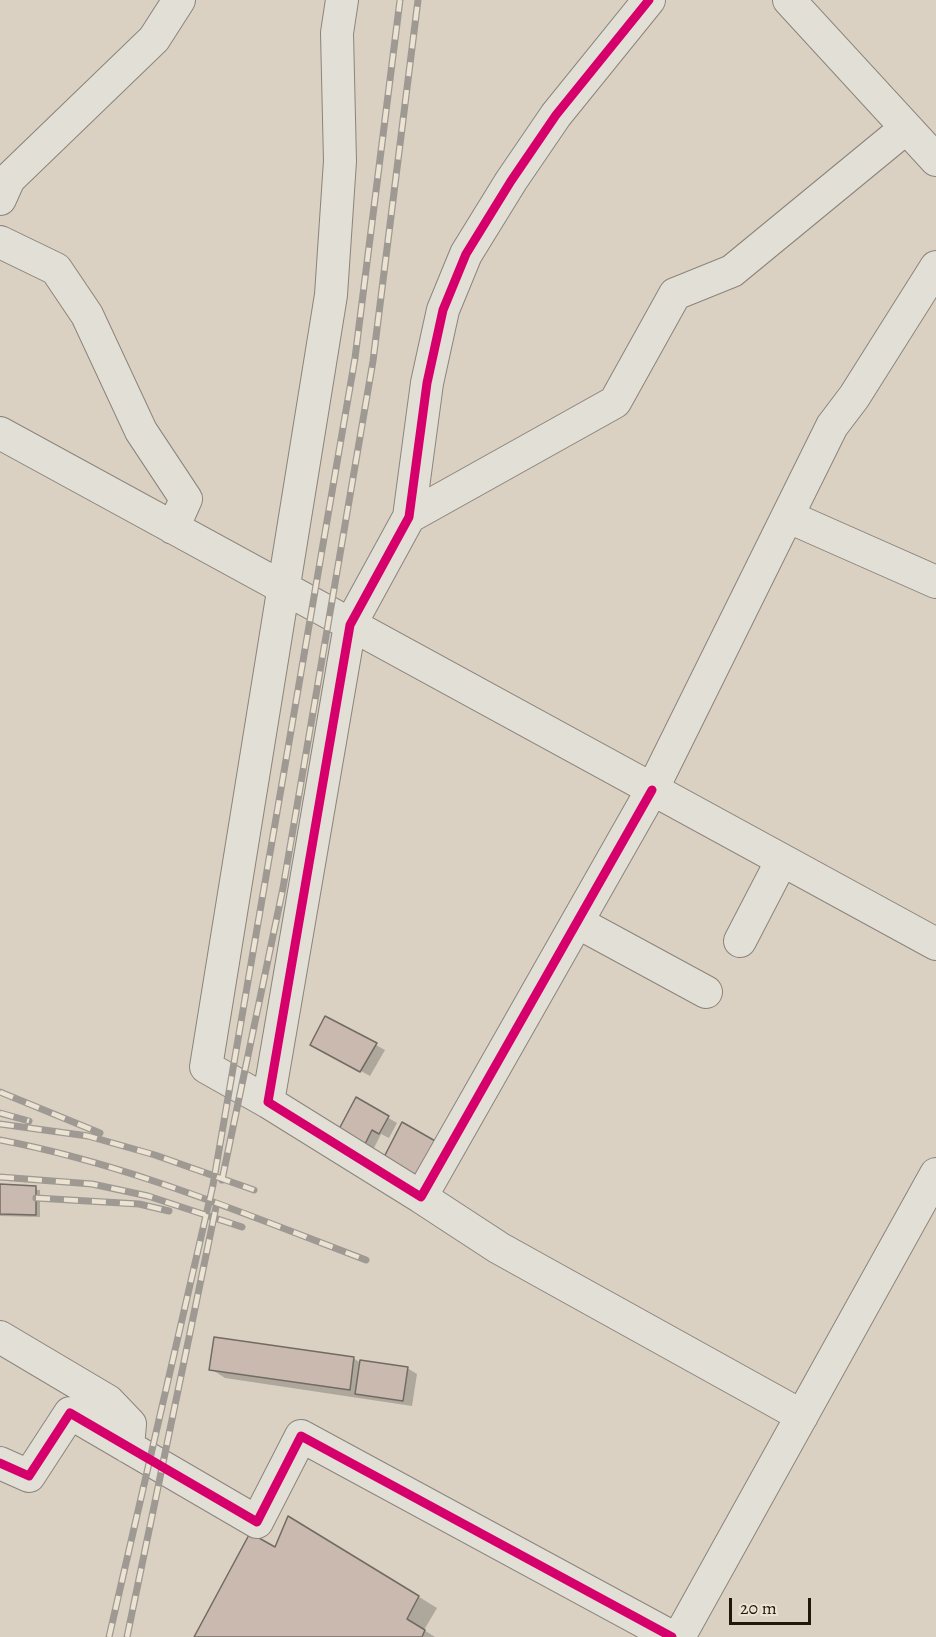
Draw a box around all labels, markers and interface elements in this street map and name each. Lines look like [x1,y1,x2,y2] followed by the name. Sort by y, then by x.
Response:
[732,1586,814,1624] scale bar
[740,1596,777,1620] text: 20 m

